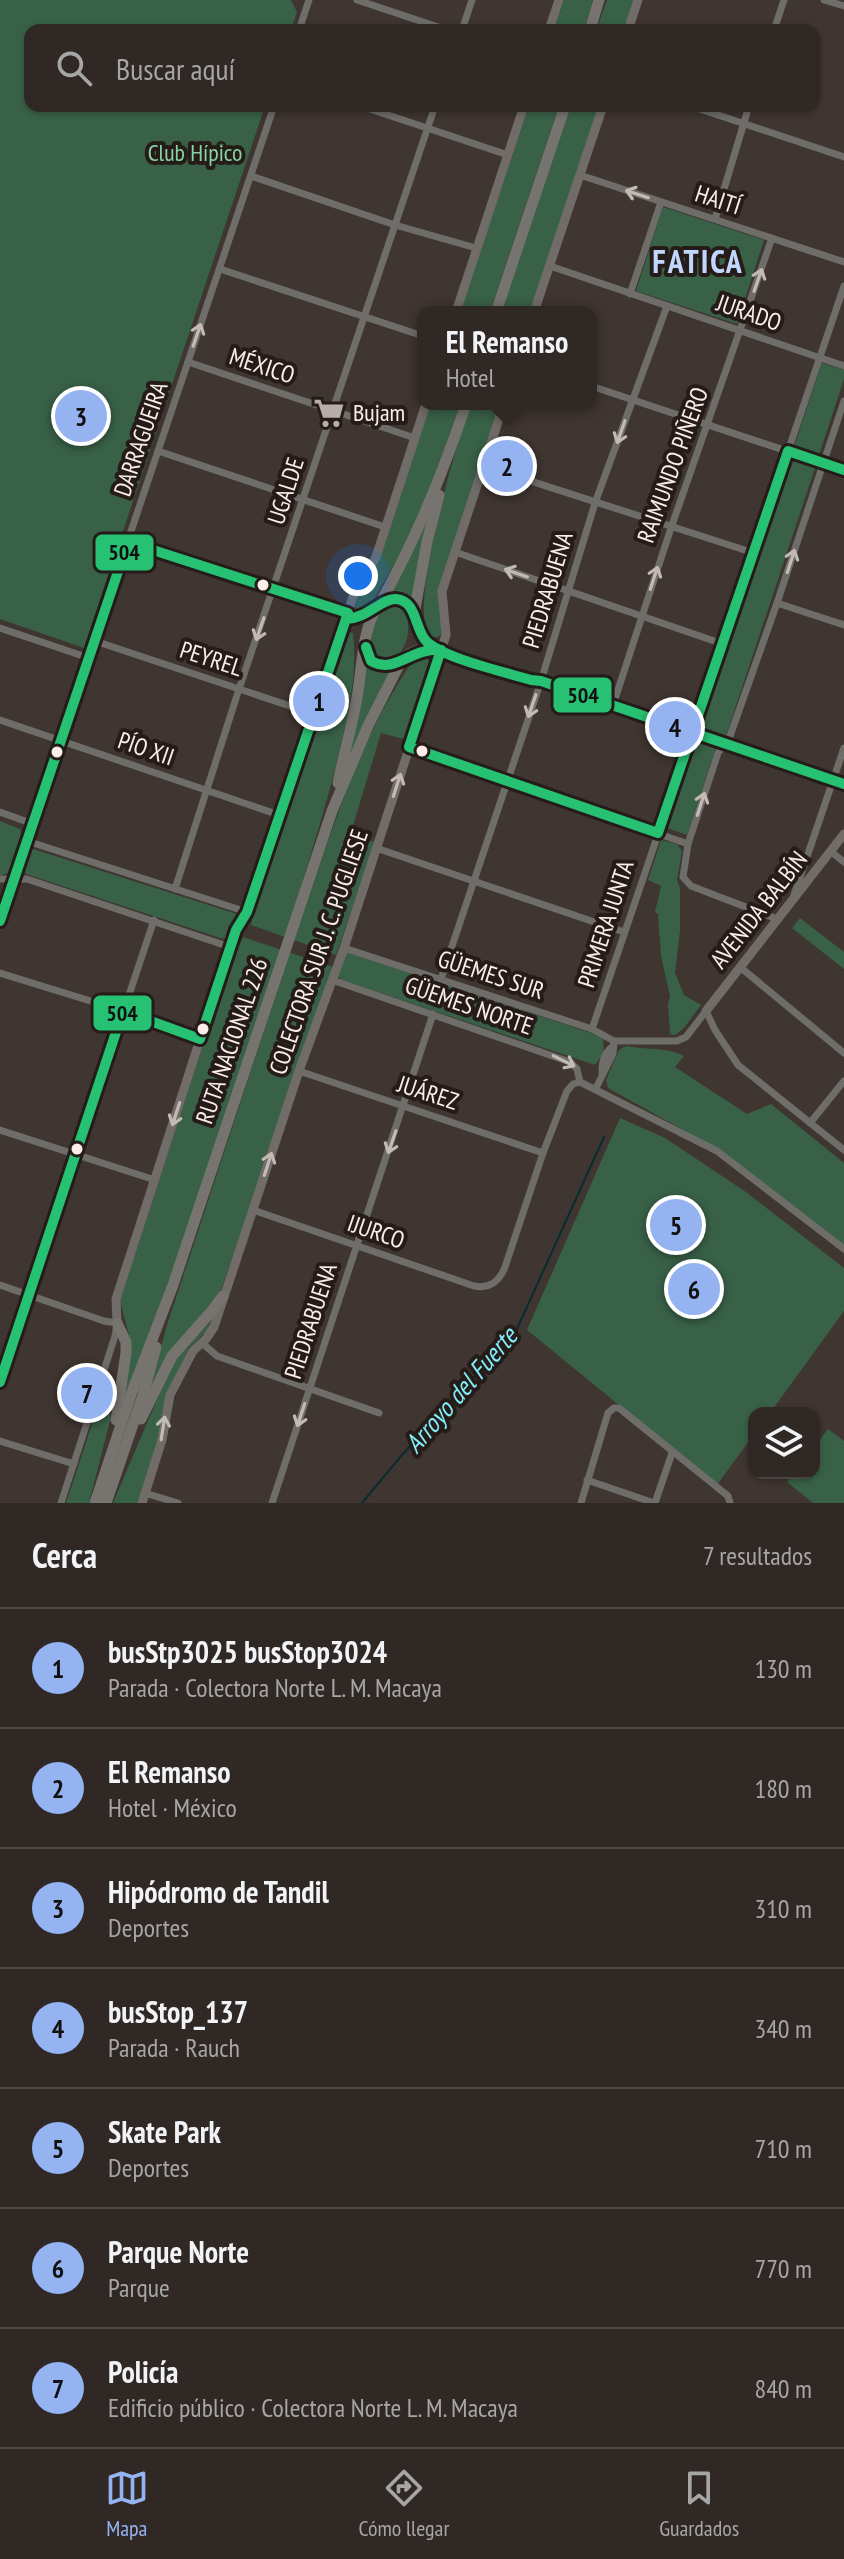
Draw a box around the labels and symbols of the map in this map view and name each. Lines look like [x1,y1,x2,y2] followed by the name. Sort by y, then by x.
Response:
[148,137,242,168] park label: Club Hípico
[691,178,745,222] street label: HAITÍ
[625,186,650,200] one-way arrow
[652,240,744,282] district label: FATICA
[752,267,767,292] one-way arrow
[712,287,786,338] street label: JURADO
[191,323,206,348] one-way arrow
[226,340,299,391] street label: MÉXICO
[106,377,175,500] street label: DARRAGUEIRA
[630,383,715,547] street label: RAIMUNDO PIÑERO
[55,386,107,446] pin: 3
[312,396,346,430] supermarket icon: Bujam
[353,397,405,428] place label: Bujam
[612,419,627,444] one-way arrow
[481,436,533,496] pin: 2
[260,453,311,528] street label: UGALDE
[515,527,580,652] street label: PIEDRABUENA
[94,533,155,572] line badge: 504
[108,538,140,566] text: 504
[785,549,799,574] one-way arrow
[338,556,378,596] your location
[505,565,529,579] one-way arrow
[648,566,663,591] one-way arrow
[255,577,271,593] unlabelled marker
[251,616,266,641] one-way arrow
[176,634,246,683] street label: PEYREL
[293,671,345,731] pin: 1
[552,676,613,714] line badge: 504
[567,681,599,709] text: 504
[524,693,539,718] one-way arrow
[649,697,701,757] pin: 4
[114,725,178,773] street label: PÍO XII
[414,743,430,759] unlabelled marker
[49,744,65,760] unlabelled marker
[390,773,405,798] one-way arrow
[695,792,710,817] one-way arrow
[262,825,375,1078] street label: COLECTORA SUR J. C. PUGLIESE
[703,845,814,975] street label: AVENIDA BALBÍN
[570,856,641,991] street label: PRIMERA JUNTA
[434,943,548,1006] street label: GÜEMES SUR
[189,954,274,1128] street label: RUTA NACIONAL 226
[401,969,537,1042] street label: GÜEMES NORTE
[92,994,153,1032] line badge: 504
[106,999,138,1027] text: 504
[195,1021,211,1037] unlabelled marker
[551,1054,575,1069] one-way arrow
[393,1068,462,1117] street label: JUÁREZ
[168,1100,183,1126] one-way arrow
[383,1129,398,1154] one-way arrow
[69,1141,85,1157] unlabelled marker
[262,1151,277,1176] one-way arrow
[650,1195,702,1255] pin: 5
[344,1207,409,1256] street label: IJURCO
[277,1258,344,1383] street label: PIEDRABUENA
[668,1259,720,1319] pin: 6
[397,1318,526,1459] water label: Arroyo del Fuerte
[61,1363,113,1423] pin: 7
[293,1402,307,1427] one-way arrow
[157,1416,172,1441] one-way arrow

